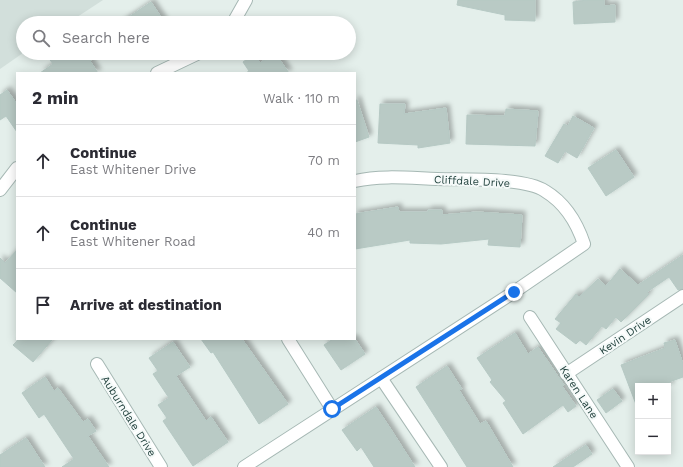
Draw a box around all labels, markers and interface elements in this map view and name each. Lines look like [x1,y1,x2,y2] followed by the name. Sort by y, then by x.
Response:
[16,16,356,60] search box
[30,27,52,49] icon: search
[62,29,150,47] text: Search here
[32,88,78,108] text: 2 min
[263,91,340,106] text: Walk · 110 m
[70,144,137,162] text: Continue
[32,150,54,172] icon: ahead
[308,153,340,168] text: 70 m
[70,162,196,177] text: East Whitener Drive
[434,173,510,190] street label: Cliffdale Drive
[70,216,137,234] text: Continue
[32,222,54,244] icon: ahead
[307,225,340,240] text: 40 m
[70,234,196,249] text: East Whitener Road
[505,283,523,301] route end
[32,294,54,316] icon: arrive
[70,296,222,314] text: Arrive at destination
[597,313,654,357] street label: Kevin Drive
[557,363,600,421] street label: Karen Lane
[98,373,159,459] street label: Auburndale Drive
[635,383,671,455] map controls
[635,383,671,419] button: +
[323,400,341,418] route start
[635,419,671,455] button: −

